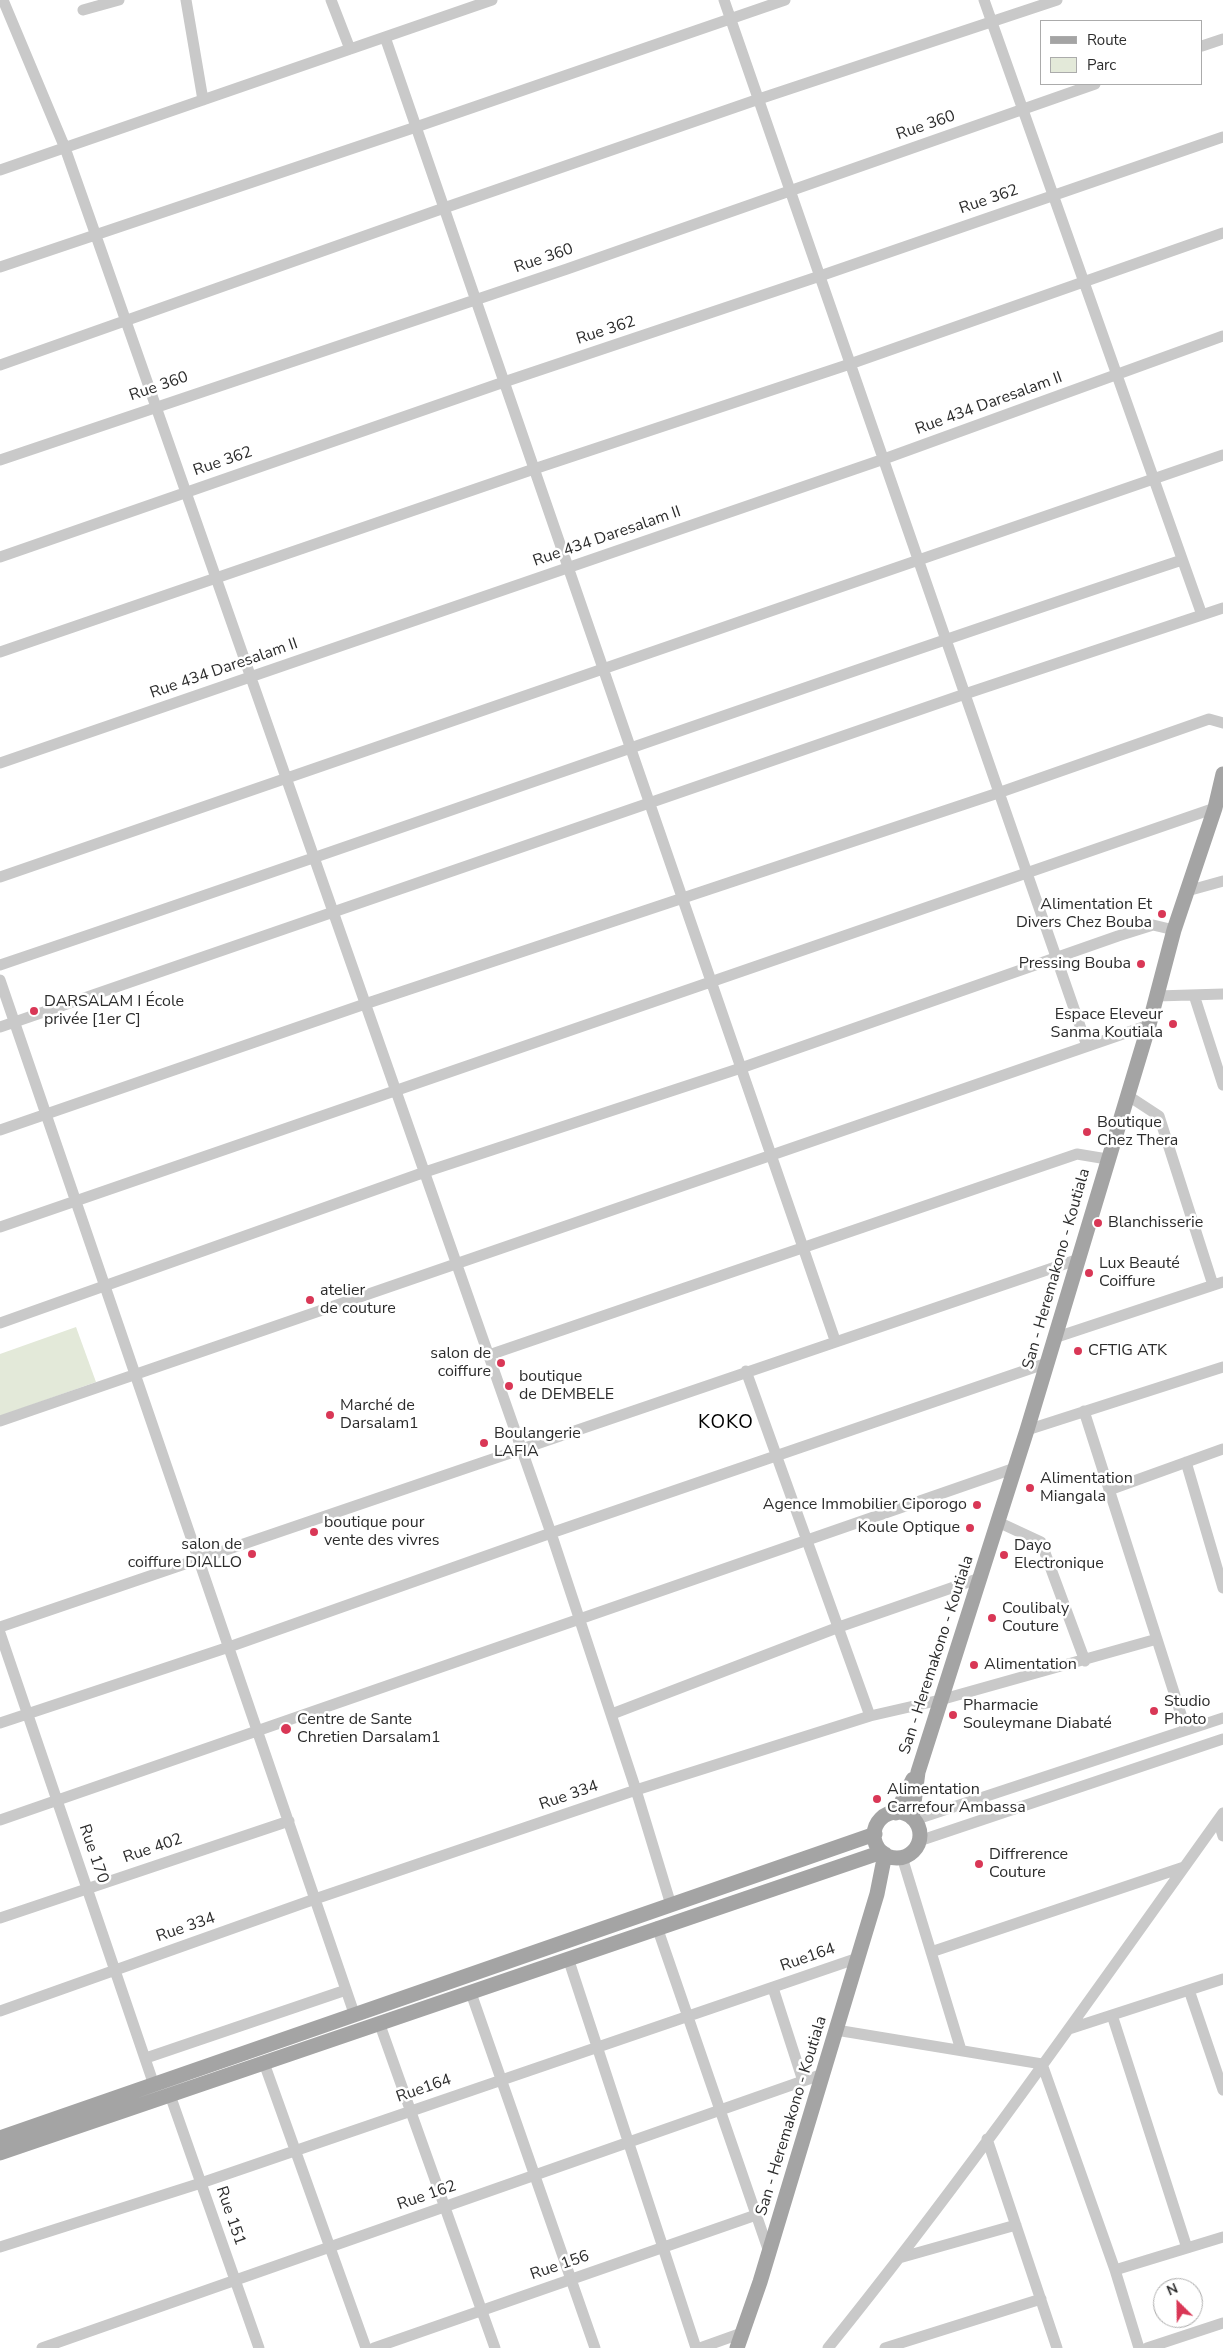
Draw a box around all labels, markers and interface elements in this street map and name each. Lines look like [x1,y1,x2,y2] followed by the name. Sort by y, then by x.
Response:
[1040,20,1203,85] legend
[1087,30,1127,50] text: Route
[1087,55,1116,75] text: Parc
[894,107,958,145] street label: Rue 360
[957,181,1021,219] street label: Rue 362
[512,240,576,278] street label: Rue 360
[574,312,638,350] street label: Rue 362
[127,368,191,406] street label: Rue 360
[913,368,1065,440] street label: Rue 434 Daresalam II
[191,443,255,481] street label: Rue 362
[531,503,683,571] street label: Rue 434 Daresalam II
[148,635,300,703] street label: Rue 434 Daresalam II
[1016,895,1152,933] place label: Alimentation Et Divers Chez Bouba
[1156,908,1168,920] marker: Alimentation Et Divers Chez Bouba
[1019,954,1131,974] place label: Pressing Bouba
[1135,958,1147,970] marker: Pressing Bouba
[44,992,184,1030] place label: DARSALAM I École privée [1er C]
[28,1005,40,1017] marker: DARSALAM I École privée [1er C]
[1051,1005,1163,1043] place label: Espace Eleveur Sanma Koutiala
[1167,1018,1179,1030] marker: Espace Eleveur Sanma Koutiala
[1097,1113,1178,1151] place label: Boutique Chez Thera
[1081,1126,1093,1138] marker: Boutique Chez Thera
[1019,1166,1095,1372] street label: San - Heremakono - Koutiala
[1108,1213,1203,1233] place label: Blanchisserie
[1092,1217,1104,1229] marker: Blanchisserie
[1099,1254,1180,1292] place label: Lux Beauté Coiffure
[1083,1267,1095,1279] marker: Lux Beauté Coiffure
[320,1281,396,1319] place label: atelier de couture
[304,1294,316,1306] marker: atelier de couture
[1088,1341,1167,1361] place label: CFTIG ATK
[430,1344,491,1382] place label: salon de coiffure
[1072,1345,1084,1357] marker: CFTIG ATK
[495,1357,507,1369] marker: salon de coiffure
[519,1367,614,1405] place label: boutique de DEMBELE
[503,1380,515,1392] marker: boutique de DEMBELE
[340,1396,419,1434] place label: Marché de Darsalam1
[324,1409,336,1421] marker: Marché de Darsalam1
[698,1412,754,1434] district label: KOKO
[494,1424,581,1462] place label: Boulangerie LAFIA
[478,1437,490,1449] marker: Boulangerie LAFIA
[1040,1469,1133,1507] place label: Alimentation Miangala
[1024,1482,1036,1494] marker: Alimentation Miangala
[763,1495,967,1515] place label: Agence Immobilier Ciporogo
[971,1499,983,1511] marker: Agence Immobilier Ciporogo
[324,1513,440,1551] place label: boutique pour vente des vivres
[857,1518,960,1538] place label: Koule Optique
[964,1522,976,1534] marker: Koule Optique
[308,1526,320,1538] marker: boutique pour vente des vivres
[128,1535,242,1573] place label: salon de coiffure DIALLO
[1014,1536,1104,1574] place label: Dayo Electronique
[246,1548,258,1560] marker: salon de coiffure DIALLO
[998,1549,1010,1561] marker: Dayo Electronique
[896,1553,978,1757] street label: San - Heremakono - Koutiala
[1002,1599,1069,1637] place label: Coulibaly Couture
[986,1612,998,1624] marker: Coulibaly Couture
[984,1655,1077,1675] place label: Alimentation
[968,1659,980,1671] marker: Alimentation
[1164,1692,1210,1730] place label: Studio Photo
[963,1696,1112,1734] place label: Pharmacie Souleymane Diabaté
[1148,1705,1160,1717] marker: Studio Photo
[947,1709,959,1721] marker: Pharmacie Souleymane Diabaté
[297,1710,441,1748] place label: Centre de Sante Chretien Darsalam1
[279,1722,293,1736] marker: Centre de Sante Chretien Darsalam1
[537,1777,601,1815] street label: Rue 334
[887,1780,1026,1818] place label: Alimentation Carrefour Ambassa
[871,1793,883,1805] marker: Alimentation Carrefour Ambassa
[74,1822,112,1886] street label: Rue 170
[121,1830,185,1868] street label: Rue 402
[989,1845,1068,1883] place label: Diffrerence Couture
[973,1858,985,1870] marker: Diffrerence Couture
[154,1909,218,1947] street label: Rue 334
[778,1940,838,1976] street label: Rue164
[752,2014,832,2218] street label: San - Heremakono - Koutiala
[394,2071,454,2107] street label: Rue164
[395,2177,459,2215] street label: Rue 162
[211,2184,249,2248] street label: Rue 151
[528,2247,592,2285] street label: Rue 156
[1153,2278,1203,2328] north arrow
[1164,2279,1181,2300] text: N

